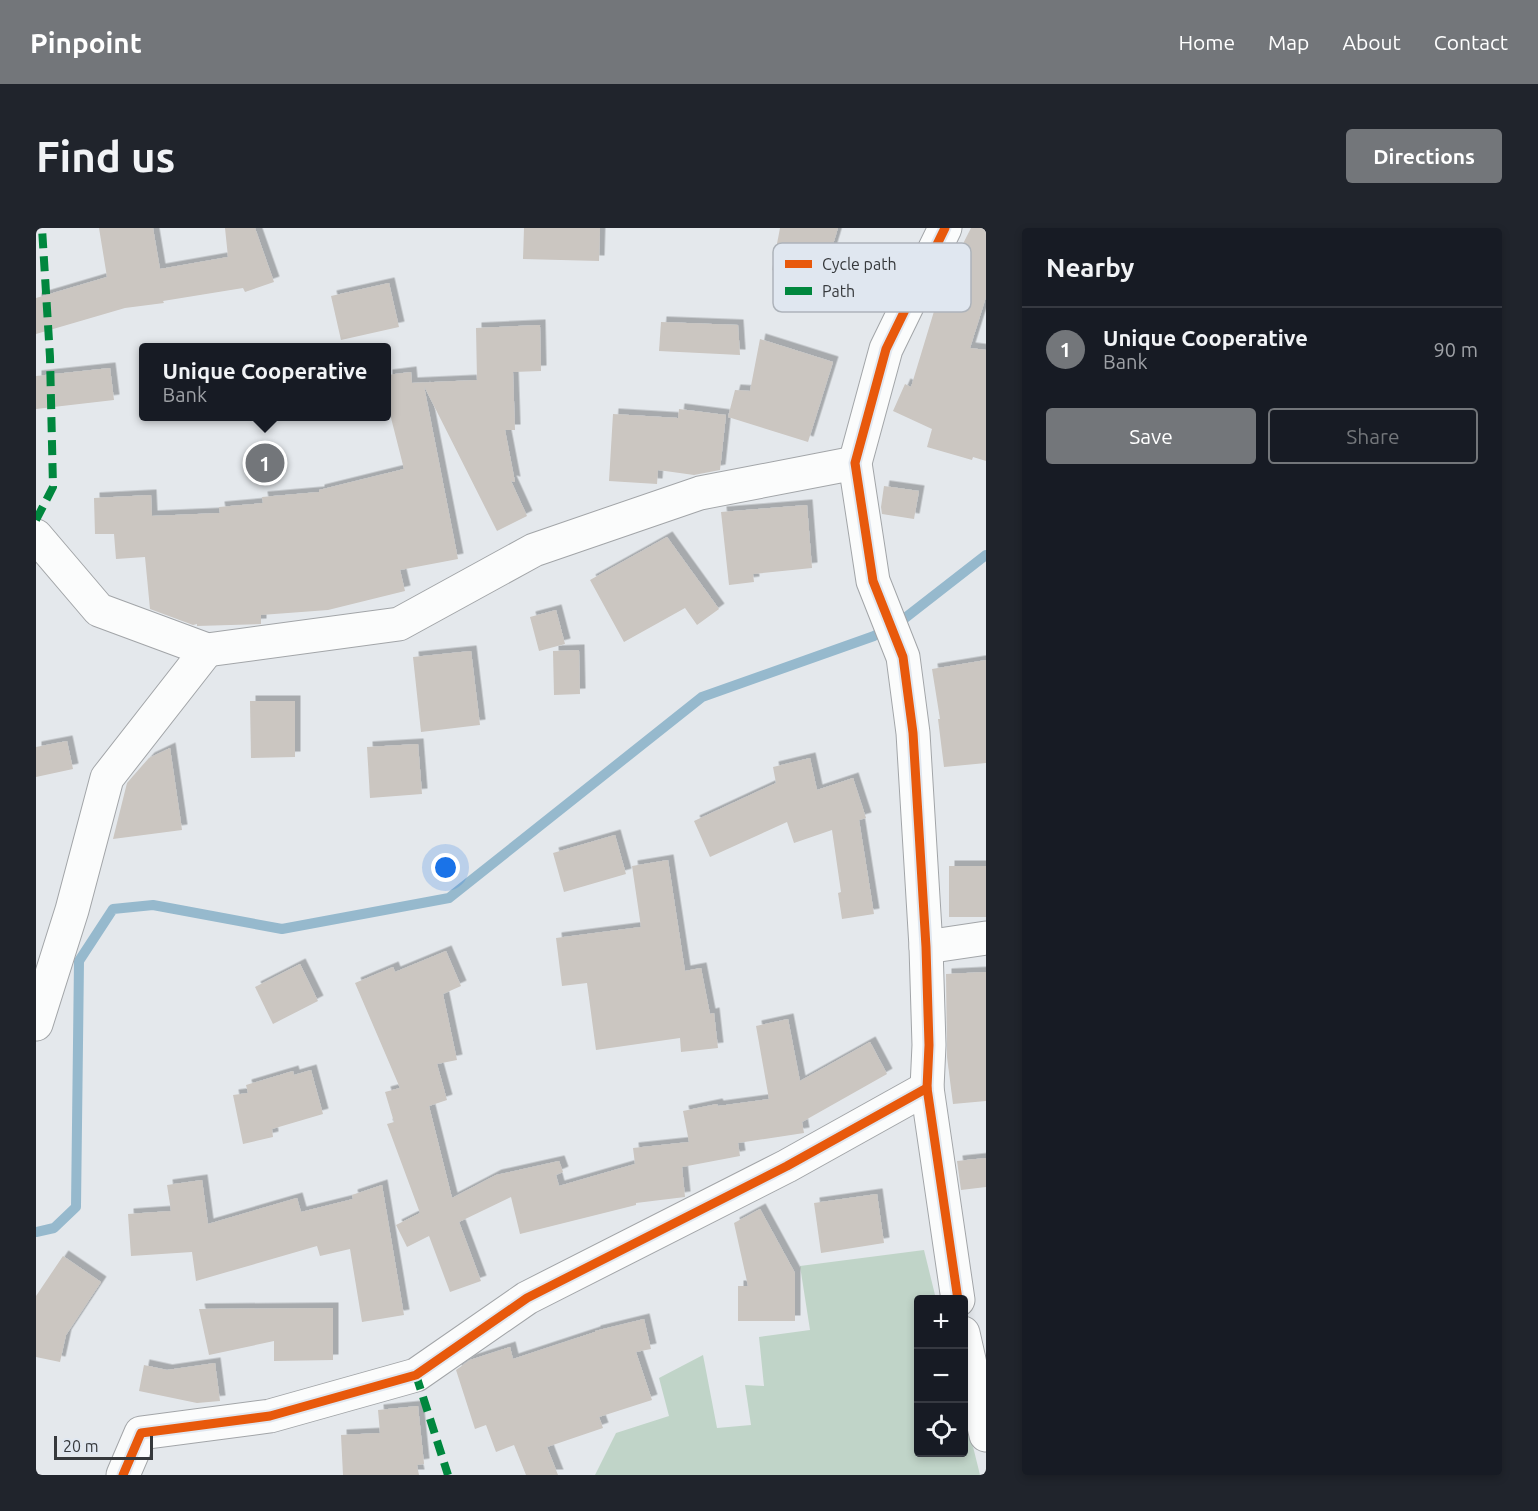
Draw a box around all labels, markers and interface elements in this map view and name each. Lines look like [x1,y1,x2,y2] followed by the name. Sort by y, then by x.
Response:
[30,27,142,58] text: Pinpoint
[1178,30,1235,54] text: Home
[1268,30,1309,54] text: Map
[1342,30,1401,54] text: About
[1434,30,1508,54] text: Contact
[1346,129,1502,183] button: Directions
[36,133,175,180] text: Find us
[773,243,971,312] legend
[1046,253,1134,282] text: Nearby
[822,255,897,273] text: Cycle path
[822,282,855,300] text: Path
[1103,325,1308,350] text: Unique Cooperative
[1060,338,1071,361] text: 1
[1434,338,1478,361] text: 90 m
[139,343,391,421] popup
[1103,350,1148,373] text: Bank
[163,358,367,383] text: Unique Cooperative
[163,383,207,406] text: Bank
[1046,408,1256,464] button: Save
[1268,408,1478,464] button: Share
[246,440,284,486] pin: 1
[431,853,460,882] your location
[914,1295,968,1457] map controls
[914,1295,968,1349] button: +
[914,1349,968,1403] button: −
[914,1403,968,1457] button: locate
[54,1433,153,1460] scale bar
[63,1437,99,1455] text: 20 m

